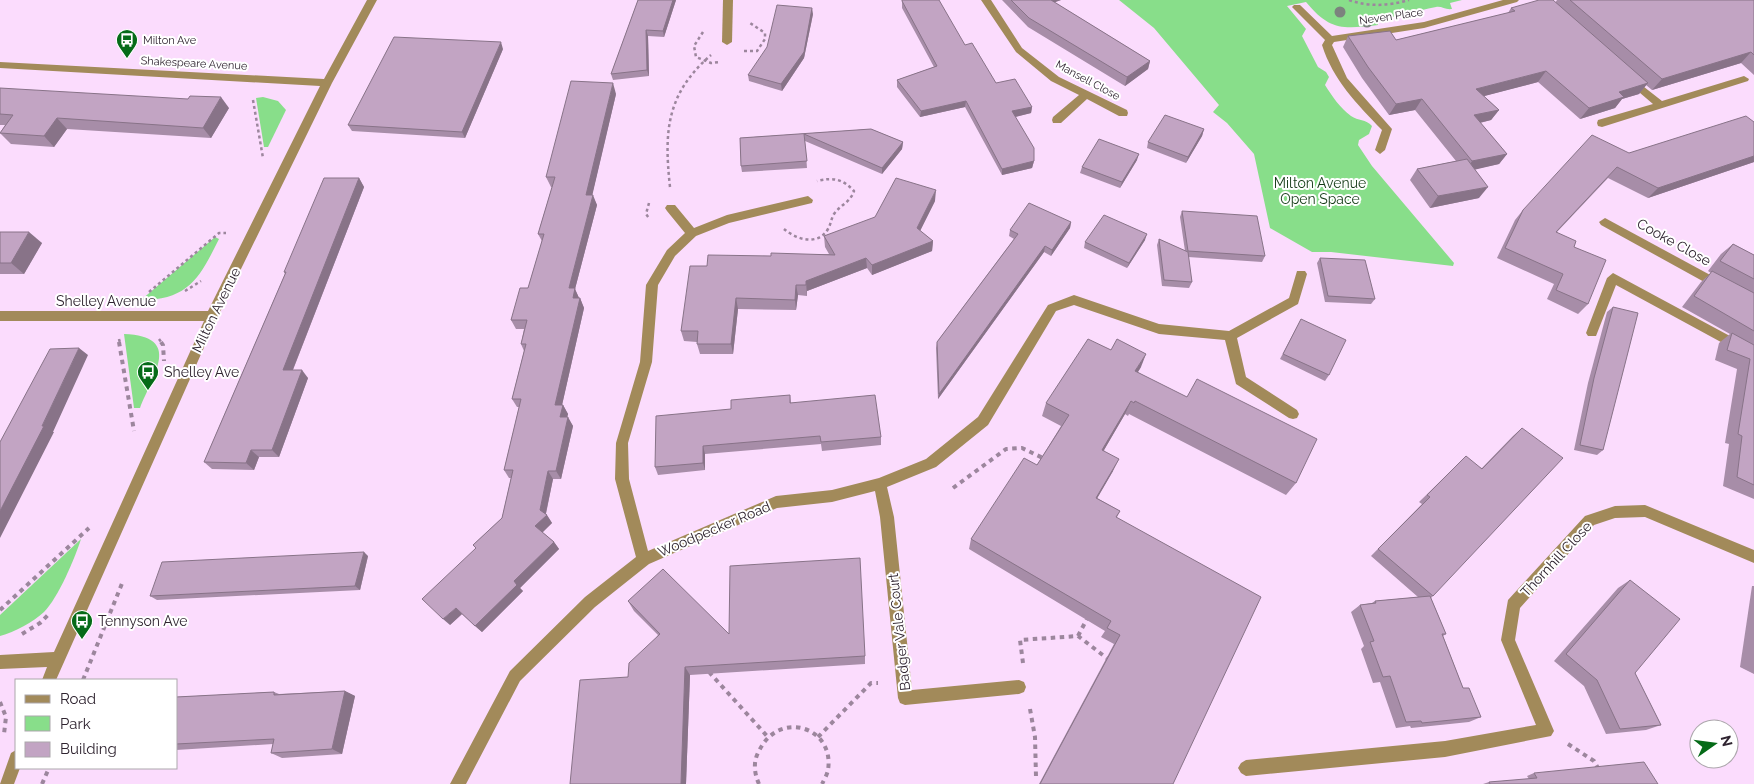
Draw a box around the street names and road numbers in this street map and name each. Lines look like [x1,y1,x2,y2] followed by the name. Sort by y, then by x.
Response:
[1358,6,1424,27] street label: Neven Place
[140,54,248,73] street label: Shakespeare Avenue
[1053,58,1123,103] street label: Mansell Close
[1634,215,1714,269] street label: Cooke Close
[189,265,243,355] street label: Milton Avenue
[56,293,156,309] street label: Shelley Avenue
[655,498,773,560] street label: Woodpecker Road
[1517,518,1595,600] street label: Thornhill Close
[885,572,913,692] street label: Badger Vale Court

